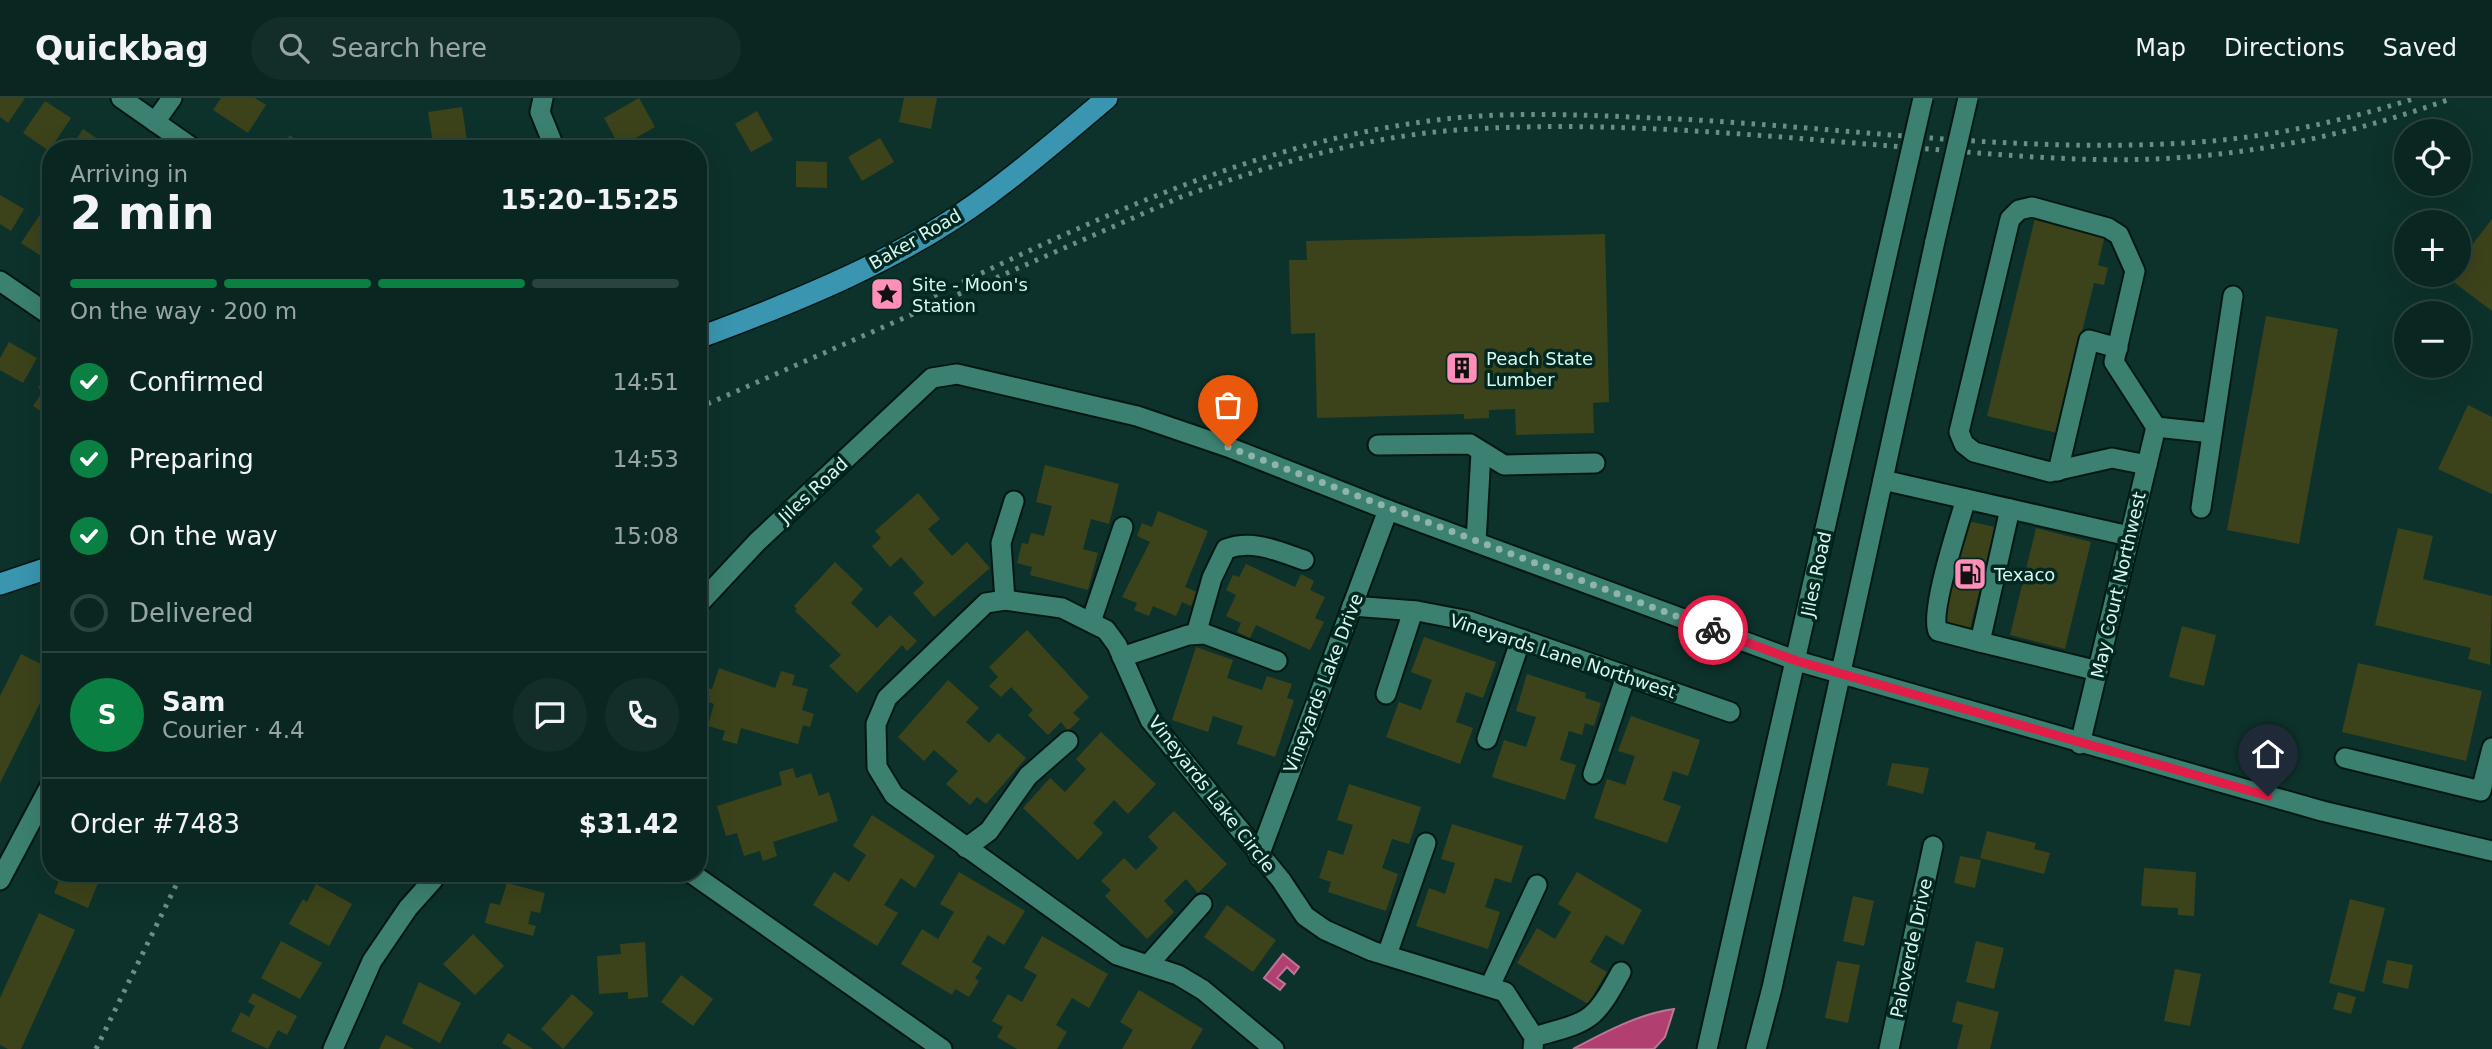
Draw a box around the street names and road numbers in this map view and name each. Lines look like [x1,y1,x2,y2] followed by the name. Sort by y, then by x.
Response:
[865,204,965,274] street label: Baker Road
[773,453,852,528] street label: Jiles Road
[2086,490,2150,680] street label: May Court Northwest
[1797,529,1835,620] street label: Jiles Road
[1279,590,1367,776] street label: Vineyards Lake Drive
[1447,609,1679,703] street label: Vineyards Lane Northwest
[1144,712,1280,876] street label: Vineyards Lake Circle
[1886,876,1936,1020] street label: Paloverde Drive

